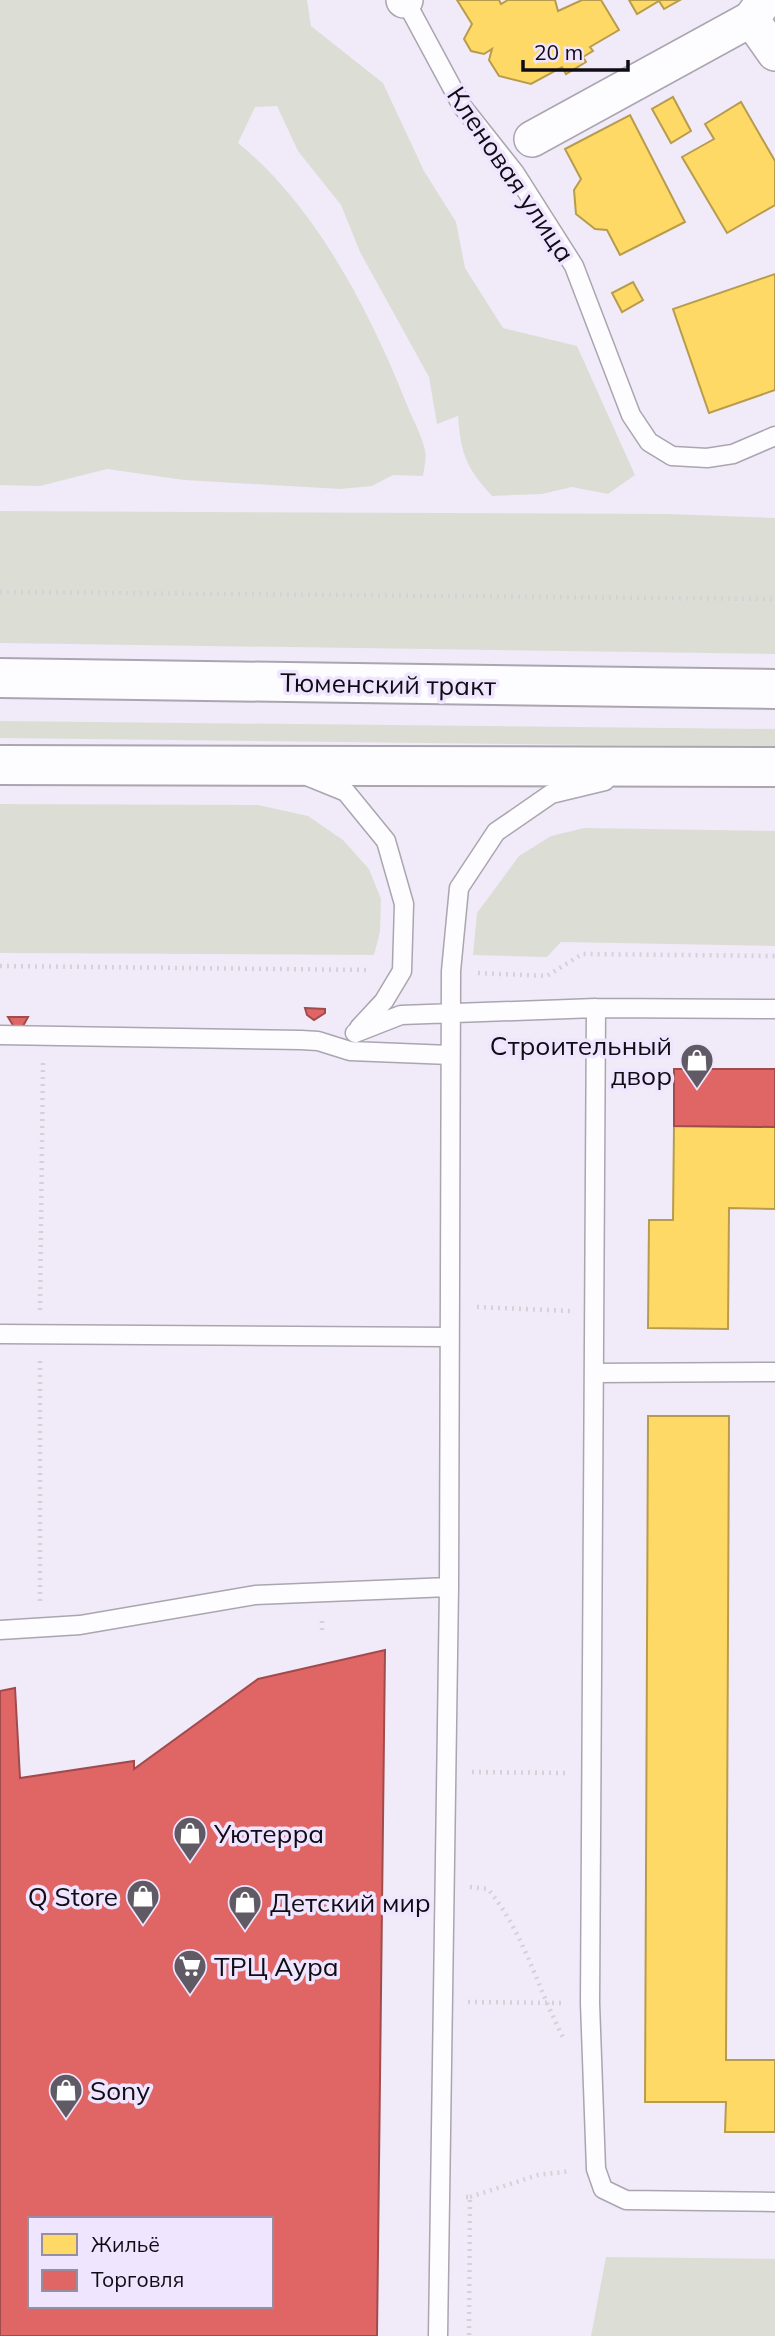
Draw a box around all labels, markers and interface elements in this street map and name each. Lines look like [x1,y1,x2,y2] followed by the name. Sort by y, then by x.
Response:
[523,28,628,72] scale bar
[534,39,583,65] text: 20 m
[440,80,582,268] street label: Кленовая улица
[280,666,496,702] street label: Тюменский тракт
[490,1029,672,1092] place label: Строительный двор
[678,1041,716,1090] shop icon: Строительный двор
[171,1814,209,1863] shop icon: Уютерра
[213,1817,324,1850] place label: Уютерра
[124,1877,162,1926] shop icon: Q Store
[28,1880,118,1913] place label: Q Store
[226,1883,264,1932] shop icon: Детский мир
[270,1886,431,1919] place label: Детский мир
[171,1947,209,1996] supermarket icon: ТРЦ Аура
[214,1950,339,1983] place label: ТРЦ Аура
[47,2071,85,2120] shop icon: Sony
[90,2074,150,2107] place label: Sony
[28,2217,273,2308] legend
[91,2231,160,2257] text: Жильё
[91,2266,184,2292] text: Торговля

